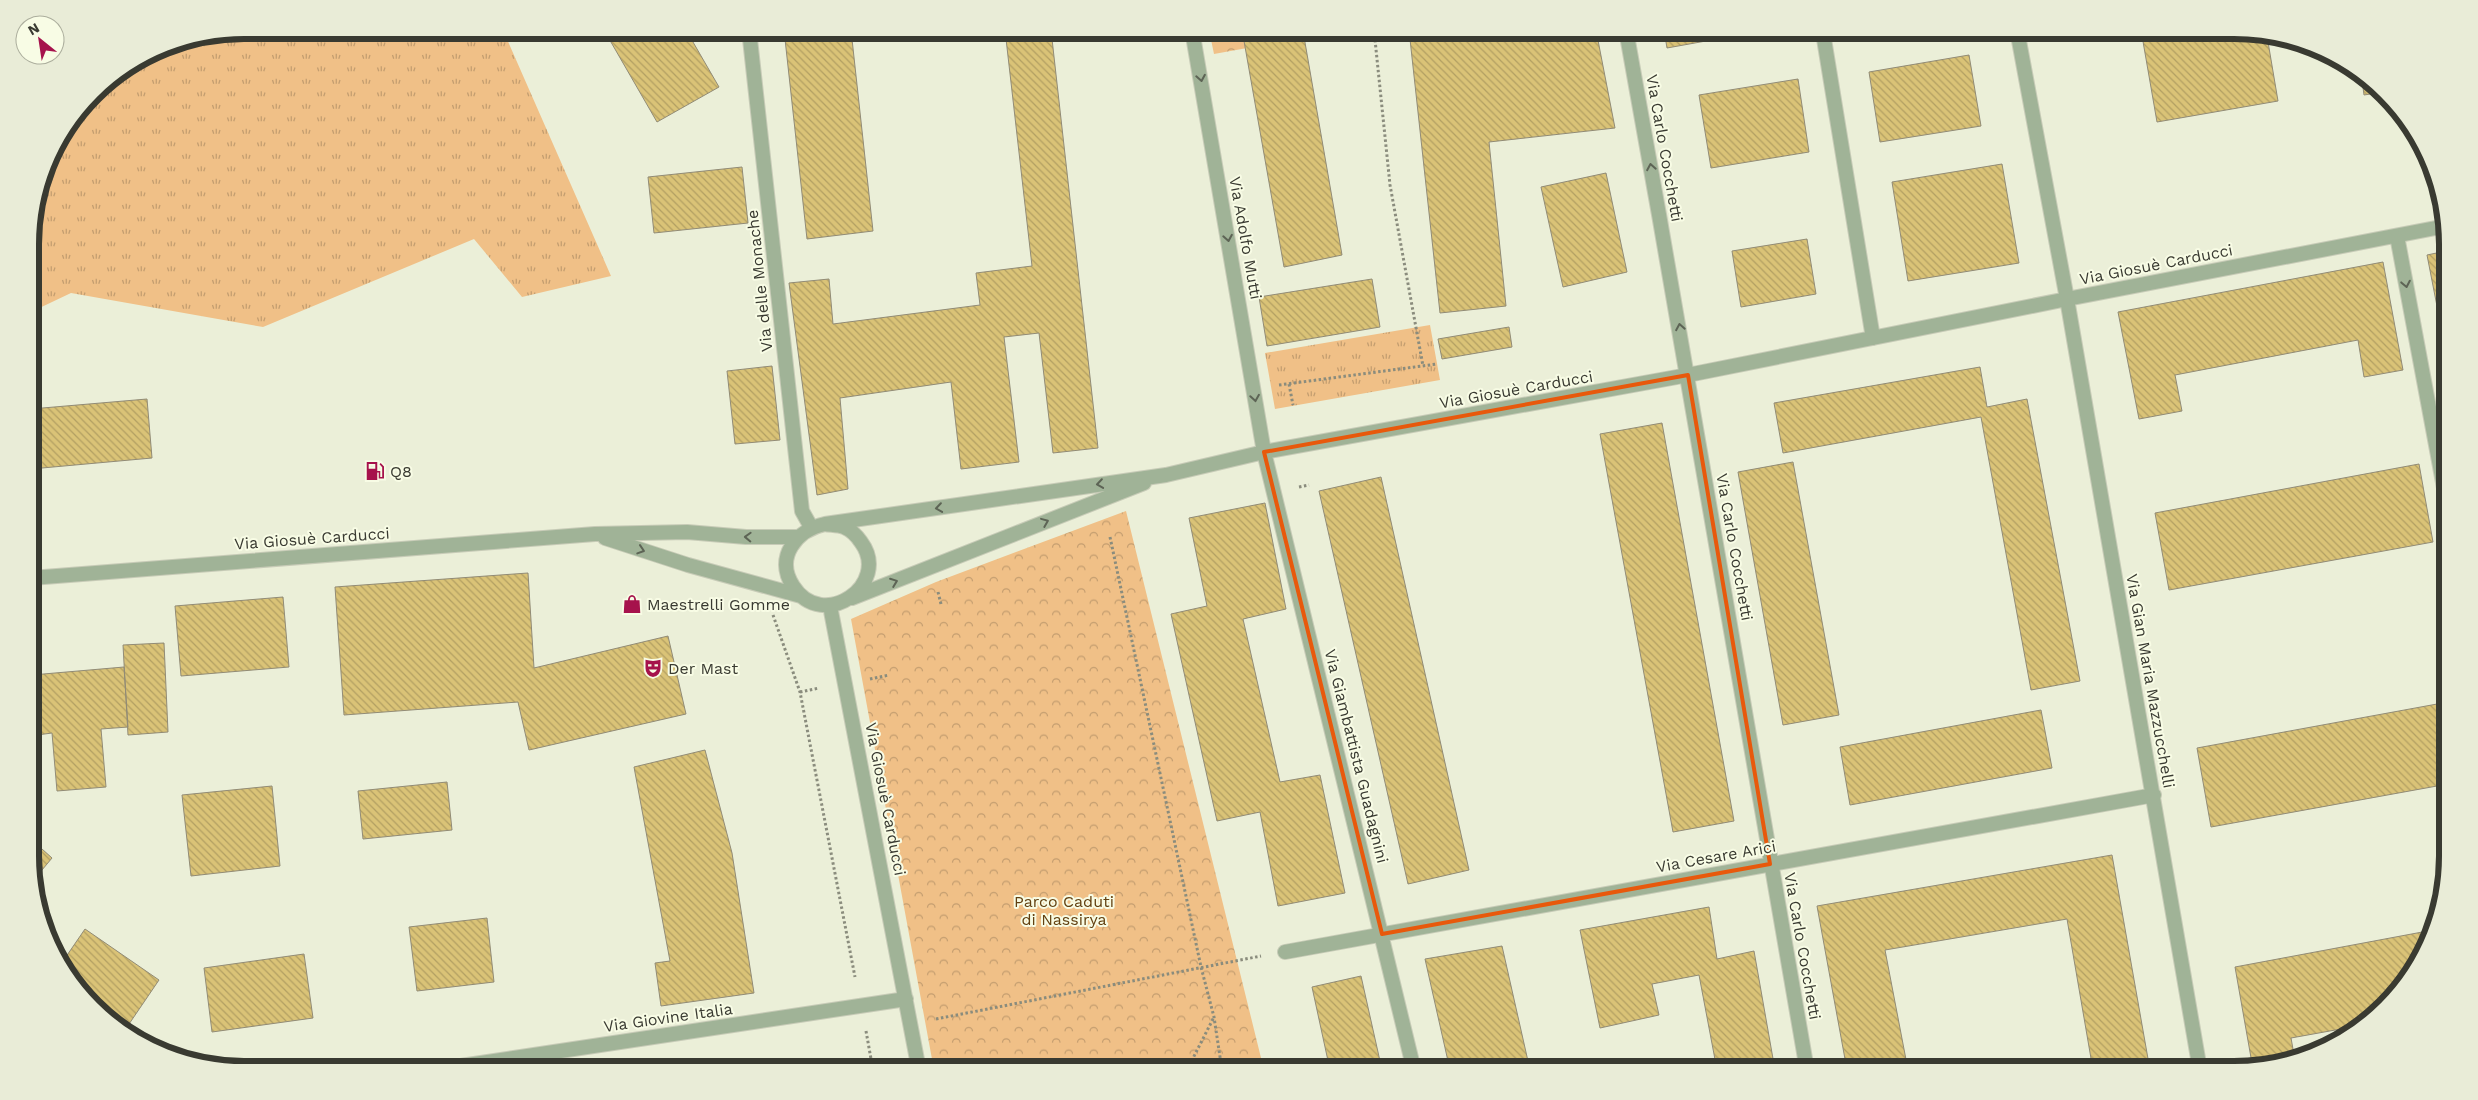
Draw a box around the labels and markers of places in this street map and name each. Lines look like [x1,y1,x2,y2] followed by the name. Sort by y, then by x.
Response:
[364,460,386,482] fuel station icon: Q8
[390,462,412,481] place label: Q8
[621,593,643,615] shop icon: Maestrelli Gomme
[647,595,790,614] place label: Maestrelli Gomme
[642,657,664,679] theatre icon: Der Mast
[668,659,738,678] place label: Der Mast

